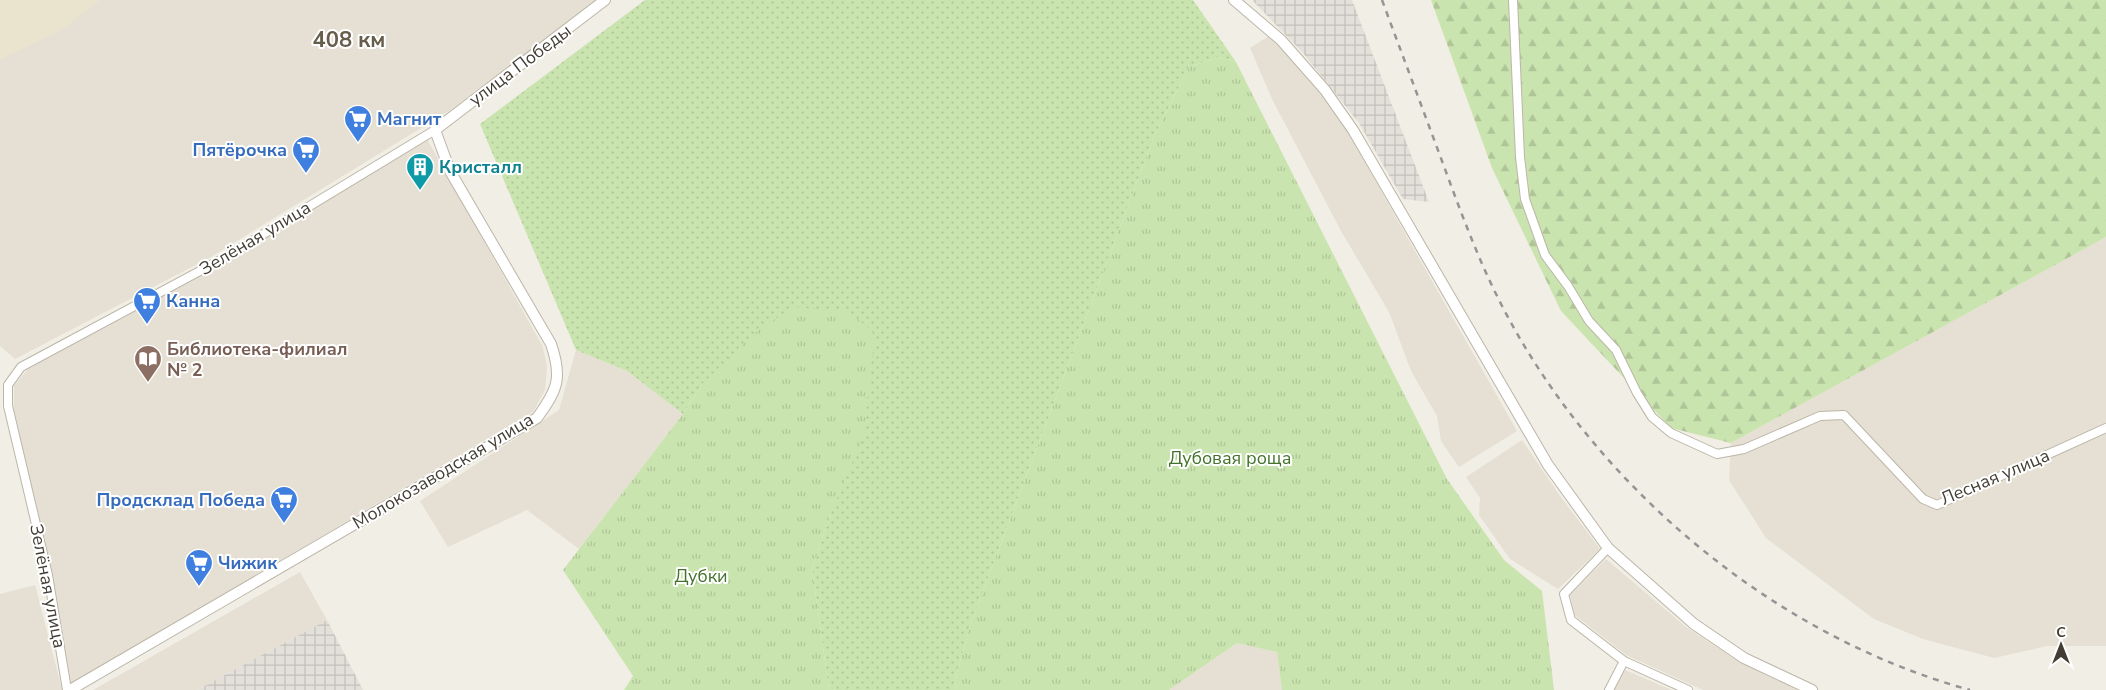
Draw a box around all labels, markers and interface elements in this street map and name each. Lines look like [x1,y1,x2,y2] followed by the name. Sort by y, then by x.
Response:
[464,19,576,111] street label: улица Победы
[313,25,385,55] district label: 408 км
[343,104,373,143] supermarket icon: Магнит
[377,107,442,131] place label: Магнит
[291,135,321,174] supermarket icon: Пятёрочка
[193,138,287,162] place label: Пятёрочка
[405,152,435,191] building icon: Кристалл
[439,155,522,179] place label: Кристалл
[195,195,315,281] street label: Зелёная улица
[132,286,162,325] supermarket icon: Канна
[166,289,220,313] place label: Канна
[167,337,348,382] place label: Библиотека-филиал № 2
[133,344,163,383] library icon: Библиотека-филиал № 2
[348,407,538,535] street label: Молокозаводская улица
[1937,443,2053,511] street label: Лесная улица
[1169,446,1291,470] park label: Дубовая роща
[269,485,299,524] supermarket icon: Продсклад Победа
[96,488,265,512] place label: Продсклад Победа
[24,522,72,650] street label: Зелёная улица
[184,548,214,587] supermarket icon: Чижик
[218,551,278,575] place label: Чижик
[674,564,728,588] park label: Дубки
[2036,620,2086,670] north arrow
[2056,623,2066,642] text: С

